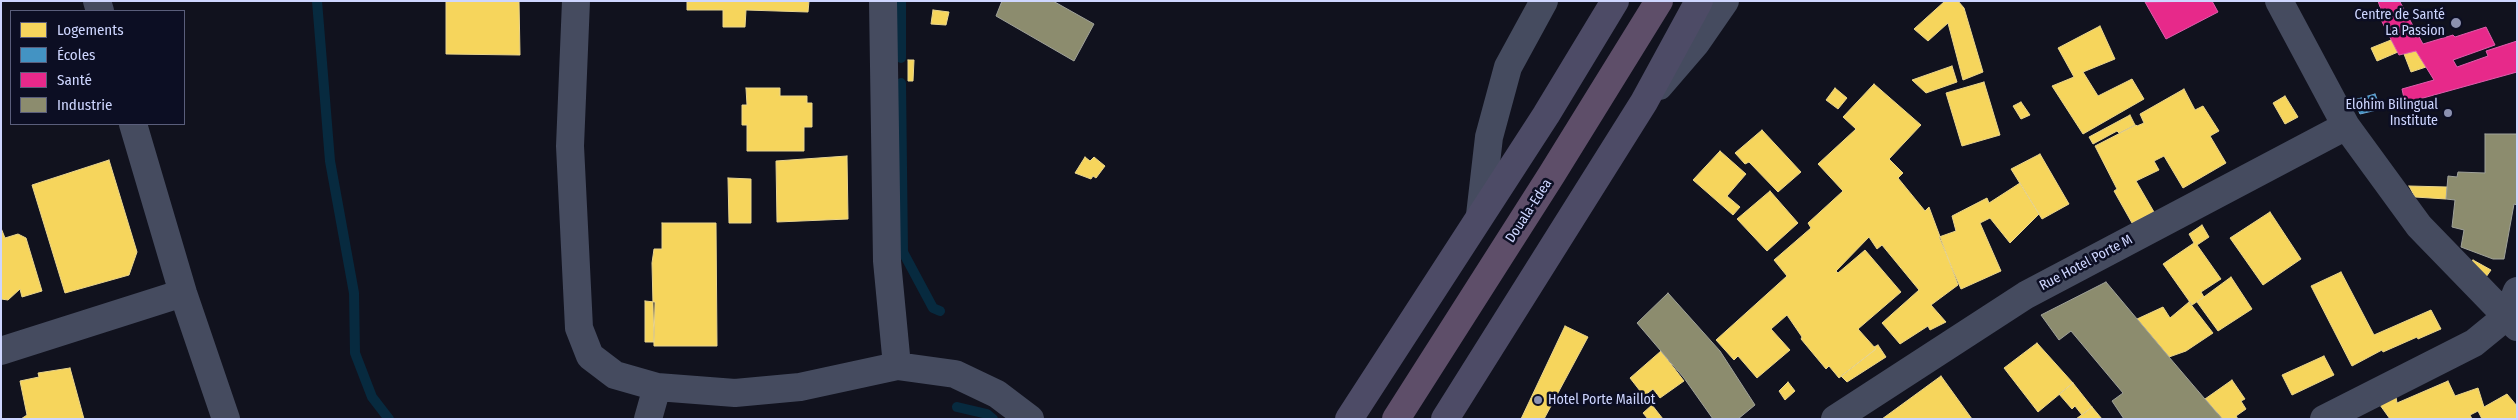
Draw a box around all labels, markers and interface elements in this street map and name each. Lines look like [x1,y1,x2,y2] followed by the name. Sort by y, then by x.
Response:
[2354,7,2445,40] place label: Centre de Santé La Passion
[10,10,185,125] legend
[2449,16,2463,30] marker: Centre de Santé La Passion
[57,21,124,39] text: Logements
[57,46,95,64] text: Écoles
[57,71,92,89] text: Santé
[57,96,112,114] text: Industrie
[2346,97,2438,130] place label: Elohim Bilingual Institute
[2442,107,2454,119] marker: Elohim Bilingual Institute
[1502,176,1556,246] street label: Douala-Edea
[2037,231,2135,295] street label: Rue Hotel Porte M
[1548,392,1655,408] place label: Hotel Porte Maillot
[1532,394,1544,406] marker: Hotel Porte Maillot

